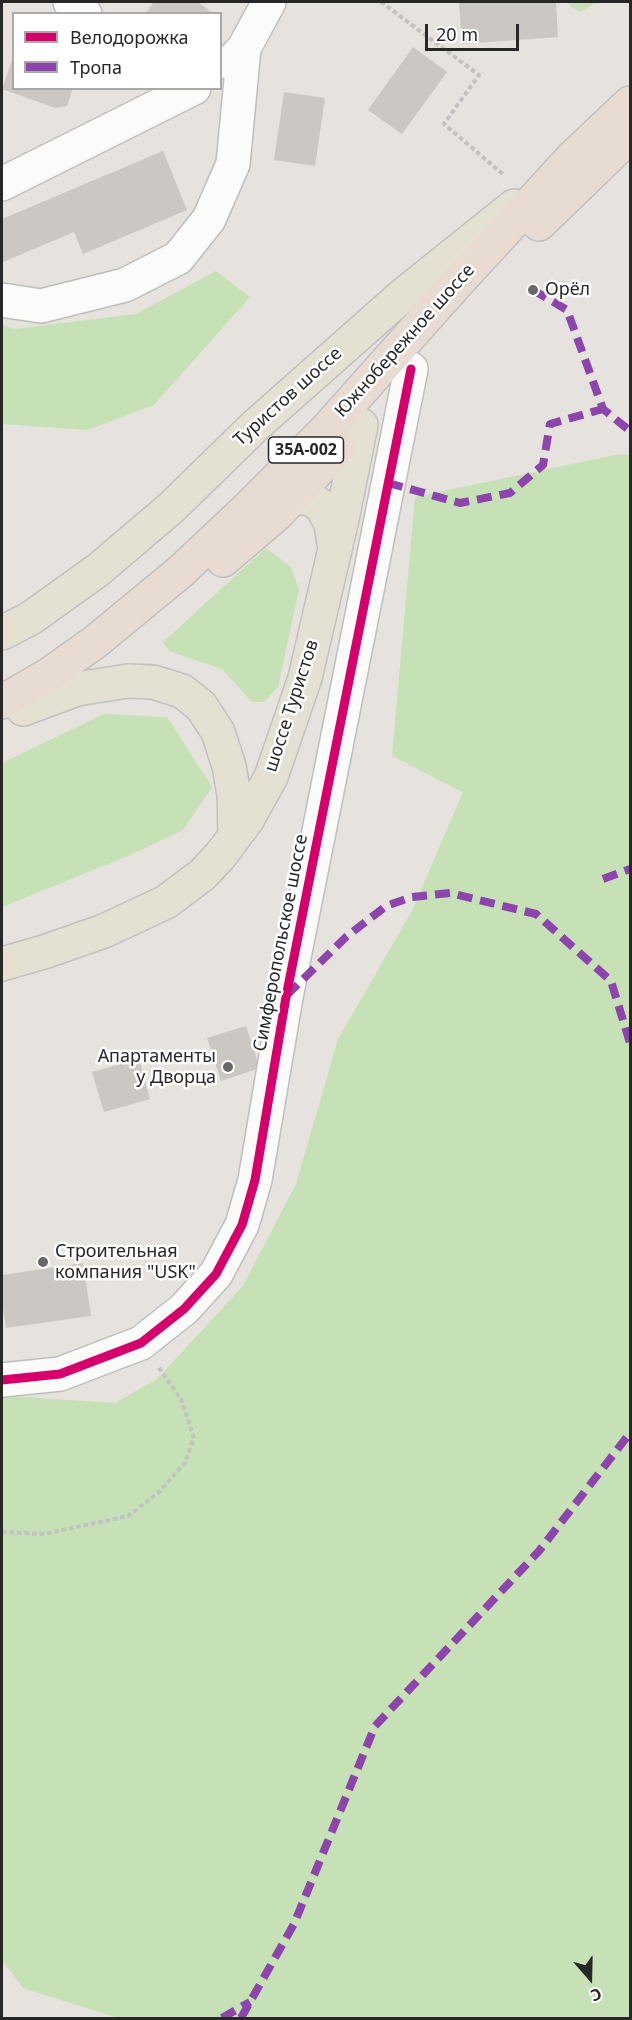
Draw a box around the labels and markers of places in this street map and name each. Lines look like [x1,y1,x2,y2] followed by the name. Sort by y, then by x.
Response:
[545,279,590,301] place label: Орёл
[526,283,540,297] marker: Орёл
[98,1046,216,1088] place label: Апартаменты у Дворца
[221,1060,235,1074] marker: Апартаменты у Дворца
[55,1241,196,1284] place label: Строительная компания "USK"
[36,1255,50,1269] marker: Строительная компания "USK"

